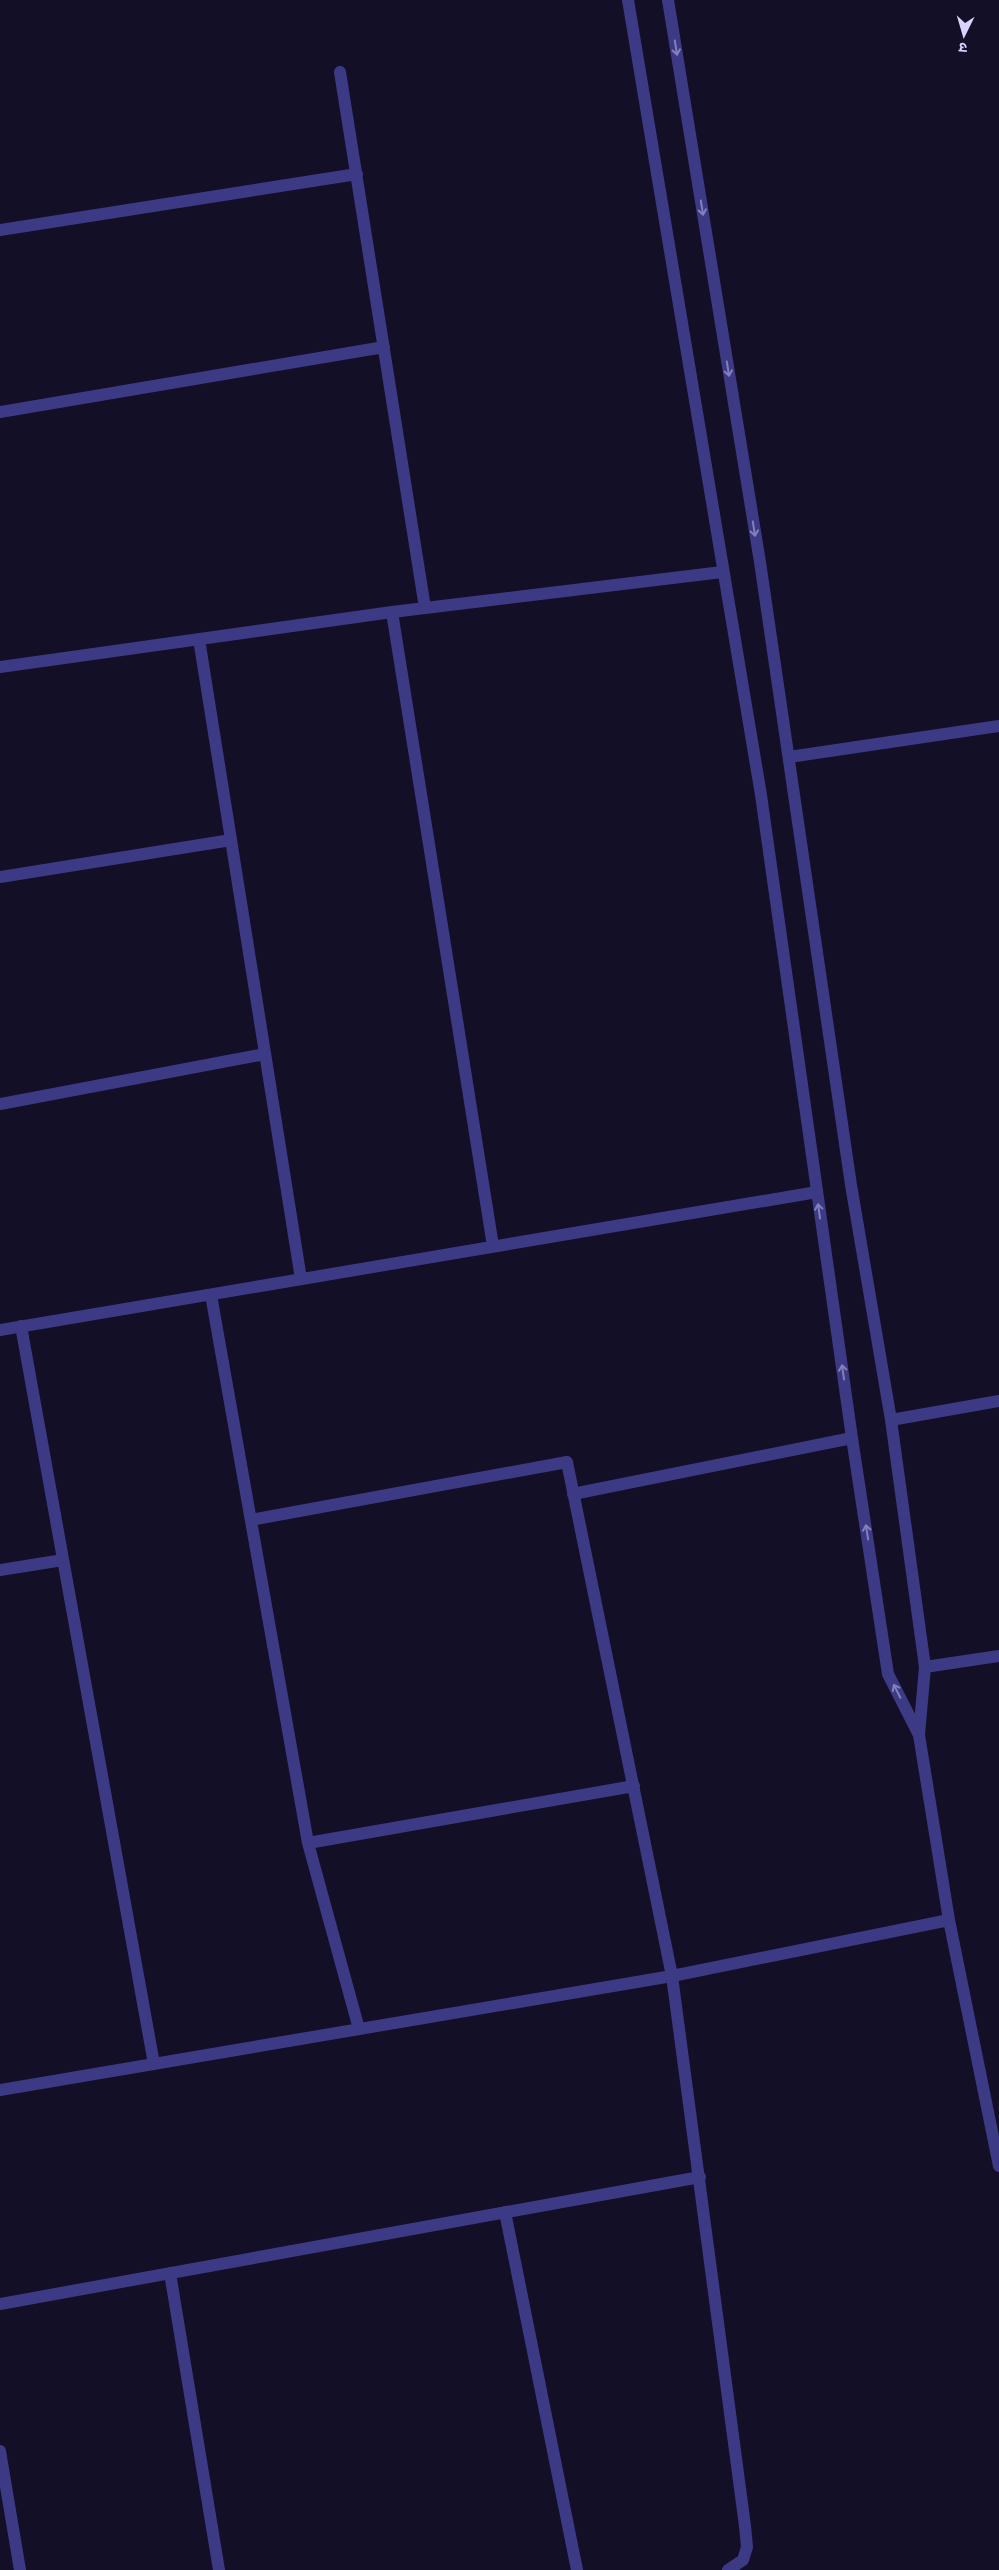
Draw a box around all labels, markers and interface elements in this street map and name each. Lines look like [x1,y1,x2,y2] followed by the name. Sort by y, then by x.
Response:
[939,10,989,60] north arrow
[957,39,968,57] text: उ
[671,40,681,56] one-way arrow
[697,200,707,216] one-way arrow
[723,360,733,376] one-way arrow
[750,521,760,537] one-way arrow
[814,1203,824,1219] one-way arrow
[837,1364,847,1380] one-way arrow
[861,1525,871,1541] one-way arrow
[892,1684,901,1699] one-way arrow

